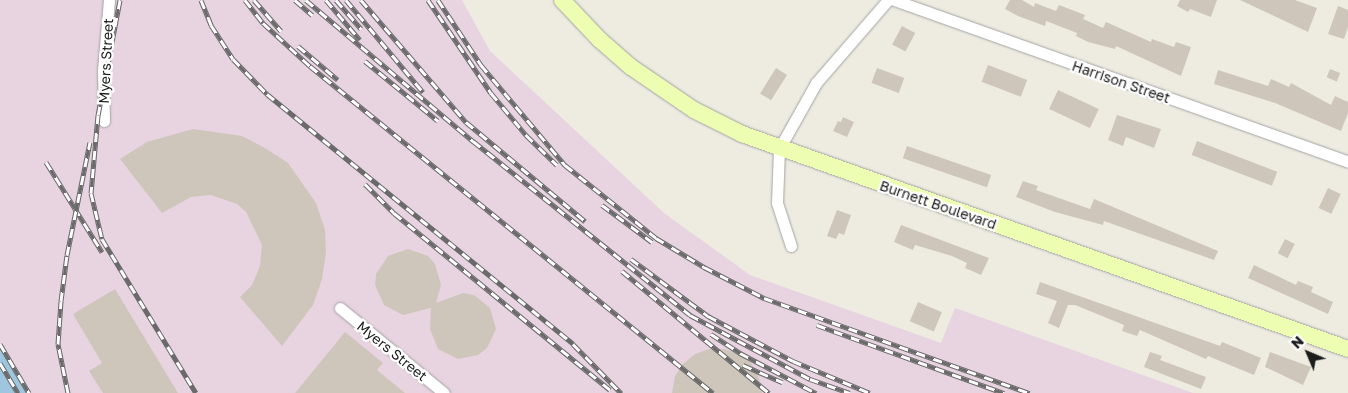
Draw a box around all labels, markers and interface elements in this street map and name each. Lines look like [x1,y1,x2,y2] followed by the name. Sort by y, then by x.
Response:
[95,18,117,104] street label: Myers Street
[1070,57,1172,107] street label: Harrison Street
[877,177,999,233] street label: Burnett Boulevard
[353,318,431,384] street label: Myers Street
[1283,328,1333,378] north arrow
[1287,332,1307,352] text: N

